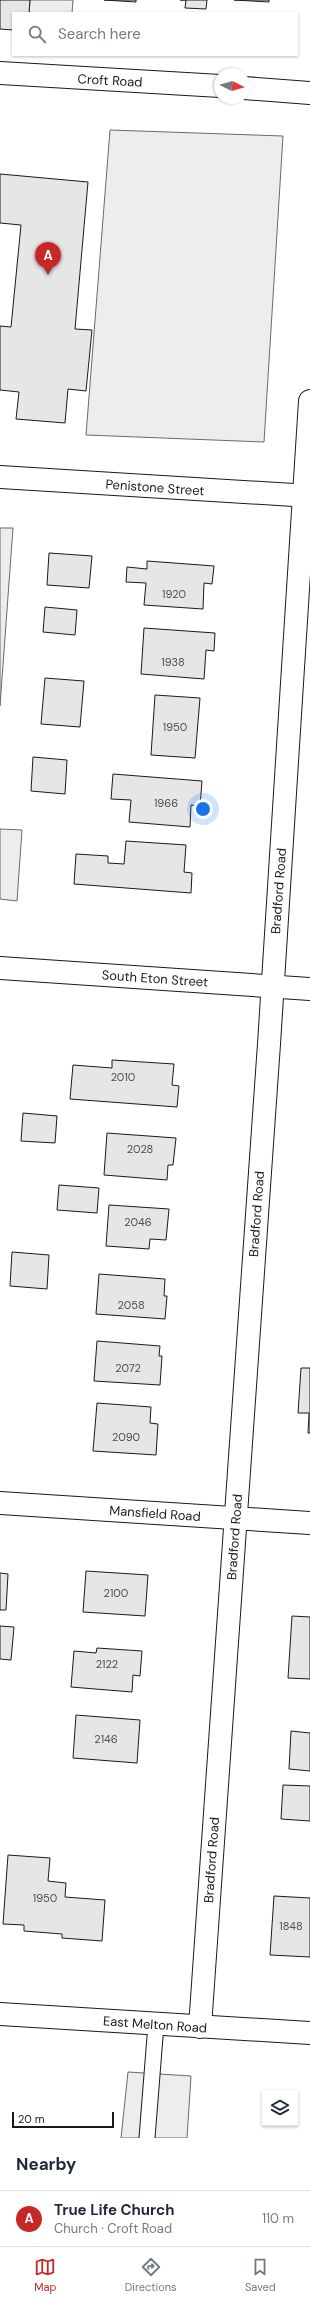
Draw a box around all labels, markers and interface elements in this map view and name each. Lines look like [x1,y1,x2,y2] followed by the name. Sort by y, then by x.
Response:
[12,12,298,56] search box
[26,23,48,45] icon: search
[58,24,141,44] text: Search here
[214,68,250,104] north arrow
[77,70,143,91] street label: Croft Road
[35,242,61,275] pin: A
[105,476,205,499] street label: Penistone Street
[162,587,186,601] house number: 1920
[161,655,185,669] house number: 1938
[163,720,187,734] house number: 1950
[154,796,178,810] house number: 1966
[193,799,213,819] your location
[267,847,290,935] street label: Bradford Road
[101,966,209,991] street label: South Eton Street
[111,1070,135,1084] house number: 2010
[127,1142,153,1156] house number: 2028
[245,1170,268,1258] street label: Bradford Road
[124,1215,152,1229] house number: 2046
[117,1298,145,1312] house number: 2058
[115,1361,141,1375] house number: 2072
[112,1430,140,1444] house number: 2090
[223,1493,246,1581] street label: Bradford Road
[109,1502,201,1525] street label: Mansfield Road
[104,1586,128,1600] house number: 2100
[96,1657,118,1671] house number: 2122
[94,1732,118,1746] house number: 2146
[200,1816,223,1904] street label: Bradford Road
[33,1891,57,1905] house number: 1950
[279,1919,303,1933] house number: 1848
[102,2012,208,2037] street label: East Melton Road
[262,2090,298,2126] map controls
[262,2090,298,2126] button: layers
[12,2110,114,2129] scale bar
[18,2112,44,2126] text: 20 m
[16,2153,76,2175] text: Nearby
[54,2200,174,2220] text: True Life Church
[24,2210,34,2227] text: A
[262,2210,294,2227] text: 110 m
[54,2220,172,2237] text: Church · Croft Road
[34,2256,56,2294] tab: Map
[125,2256,177,2294] tab: Directions
[245,2256,276,2294] tab: Saved

